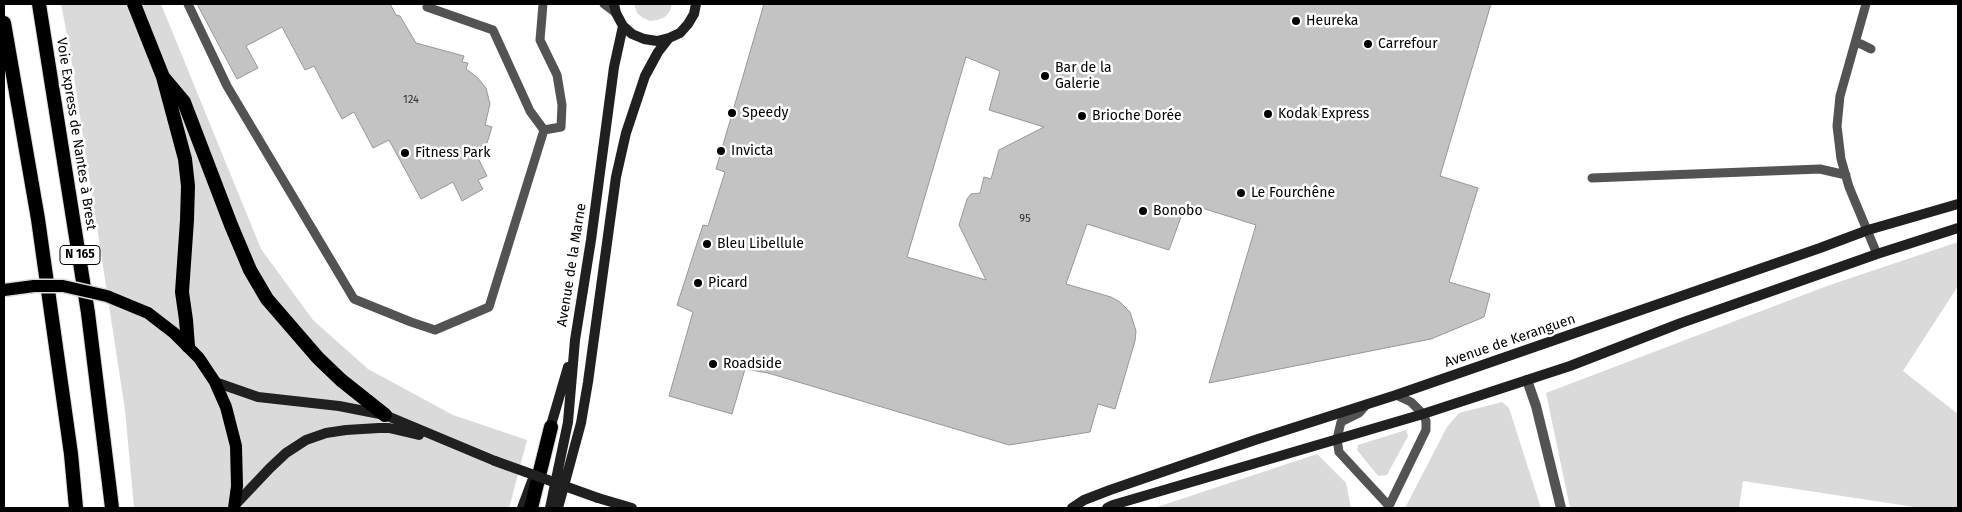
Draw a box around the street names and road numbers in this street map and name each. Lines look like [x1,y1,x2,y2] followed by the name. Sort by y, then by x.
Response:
[52,37,100,231] street label: Voie Express de Nantes à Brest
[554,202,590,328] street label: Avenue de la Marne
[60,246,100,264] road number: N 165
[1442,311,1578,371] street label: Avenue de Keranguen

